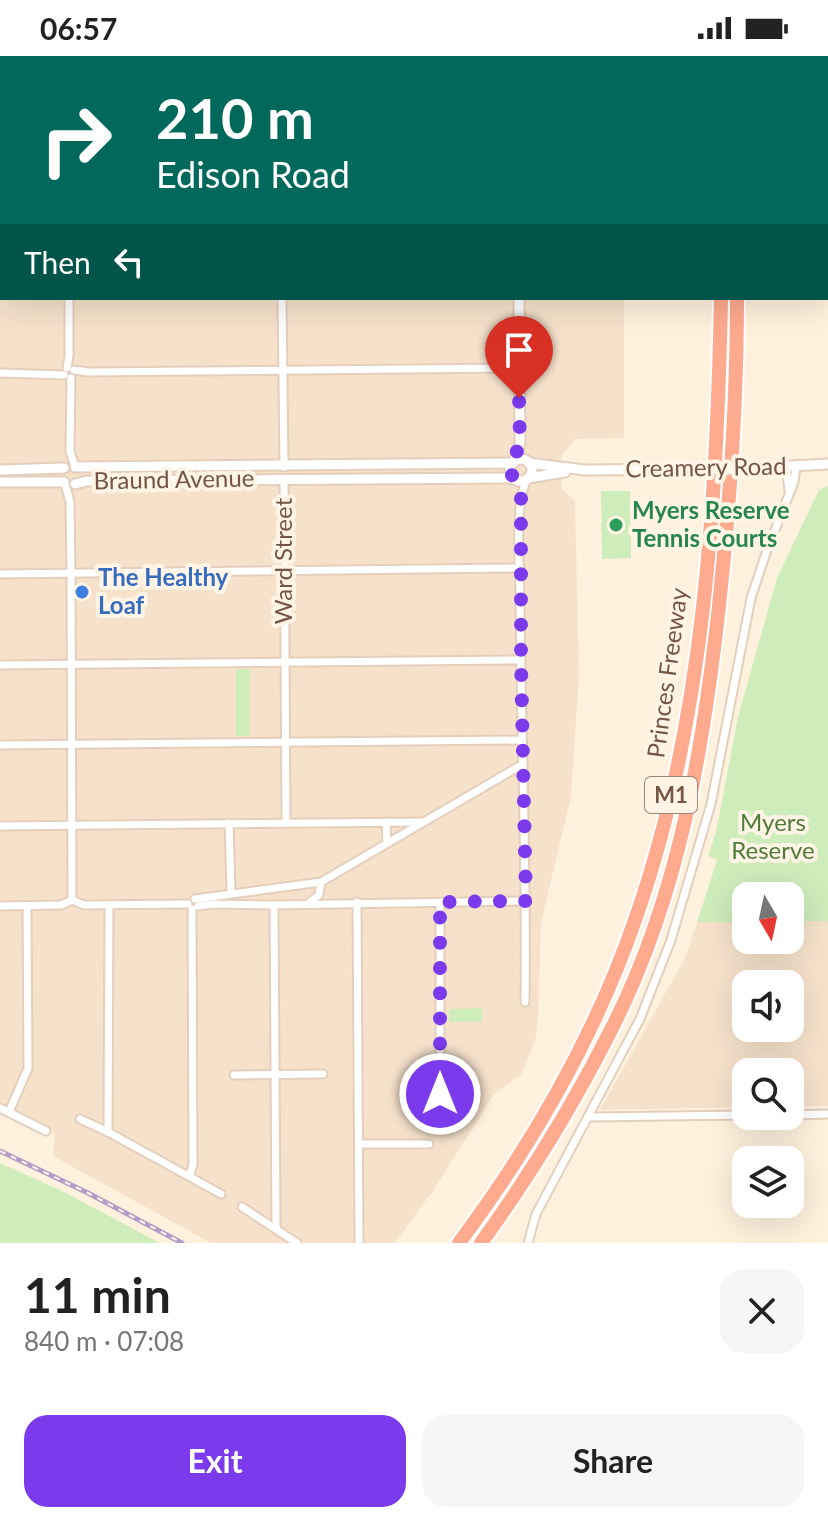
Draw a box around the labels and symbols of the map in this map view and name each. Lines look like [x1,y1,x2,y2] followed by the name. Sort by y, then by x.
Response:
[485,316,553,398] pin
[625,451,787,482] street label: Creamery Road
[93,463,255,494] street label: Braund Avenue
[632,495,790,552] place label: Myers Reserve Tennis Courts
[268,497,297,624] street label: Ward Street
[607,516,625,534] marker: Myers Reserve Tennis Courts
[98,562,229,619] place label: The Healthy Loaf
[73,583,91,601] marker: The Healthy Loaf
[640,585,693,760] street label: Princes Freeway
[645,777,697,813] road number: M1
[731,807,815,864] park label: Myers Reserve
[732,882,804,954] north arrow
[398,1052,482,1136] position arrow

